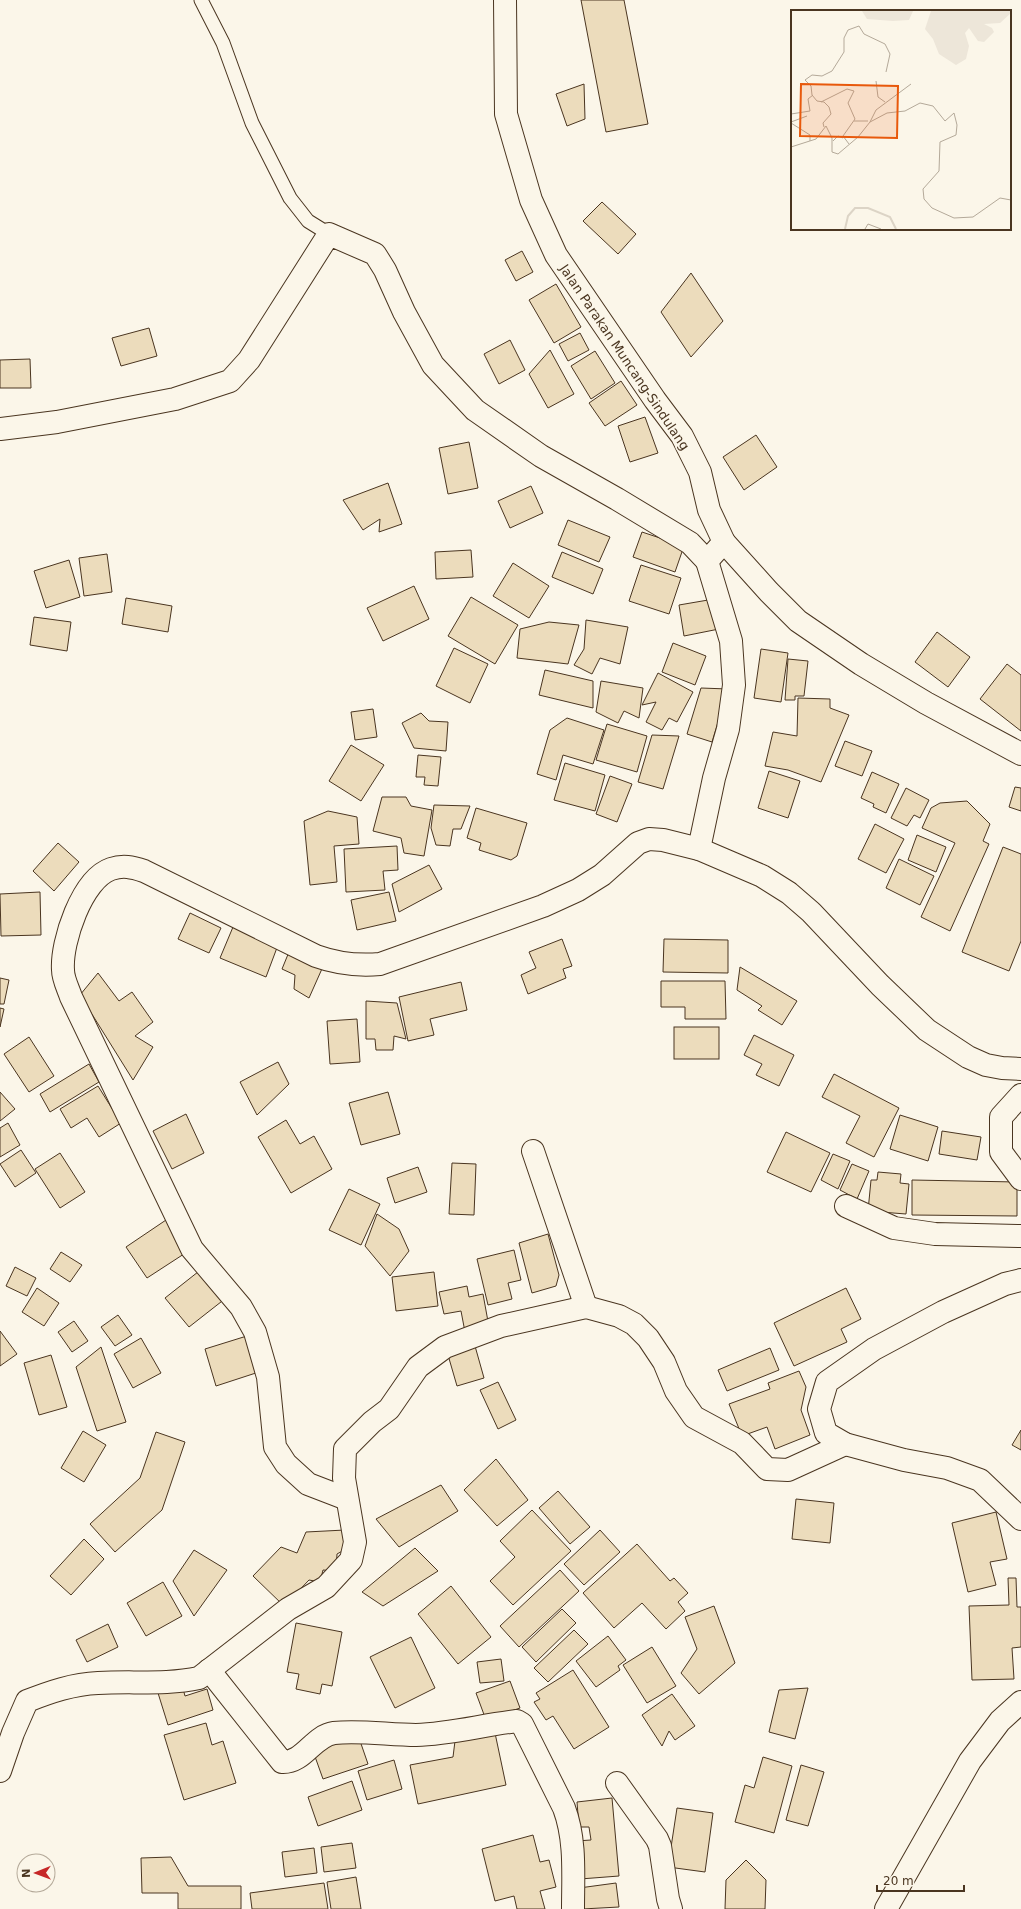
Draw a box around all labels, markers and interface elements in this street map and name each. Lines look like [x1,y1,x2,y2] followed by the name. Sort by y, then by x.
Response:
[791,10,1011,230] inset map
[556,261,692,453] street label: Jalan Parakan Muncang-Sindulang
[16,1853,56,1893] north arrow
[877,1867,964,1893] scale bar
[20,1868,33,1878] text: N
[883,1874,914,1888] text: 20 m

